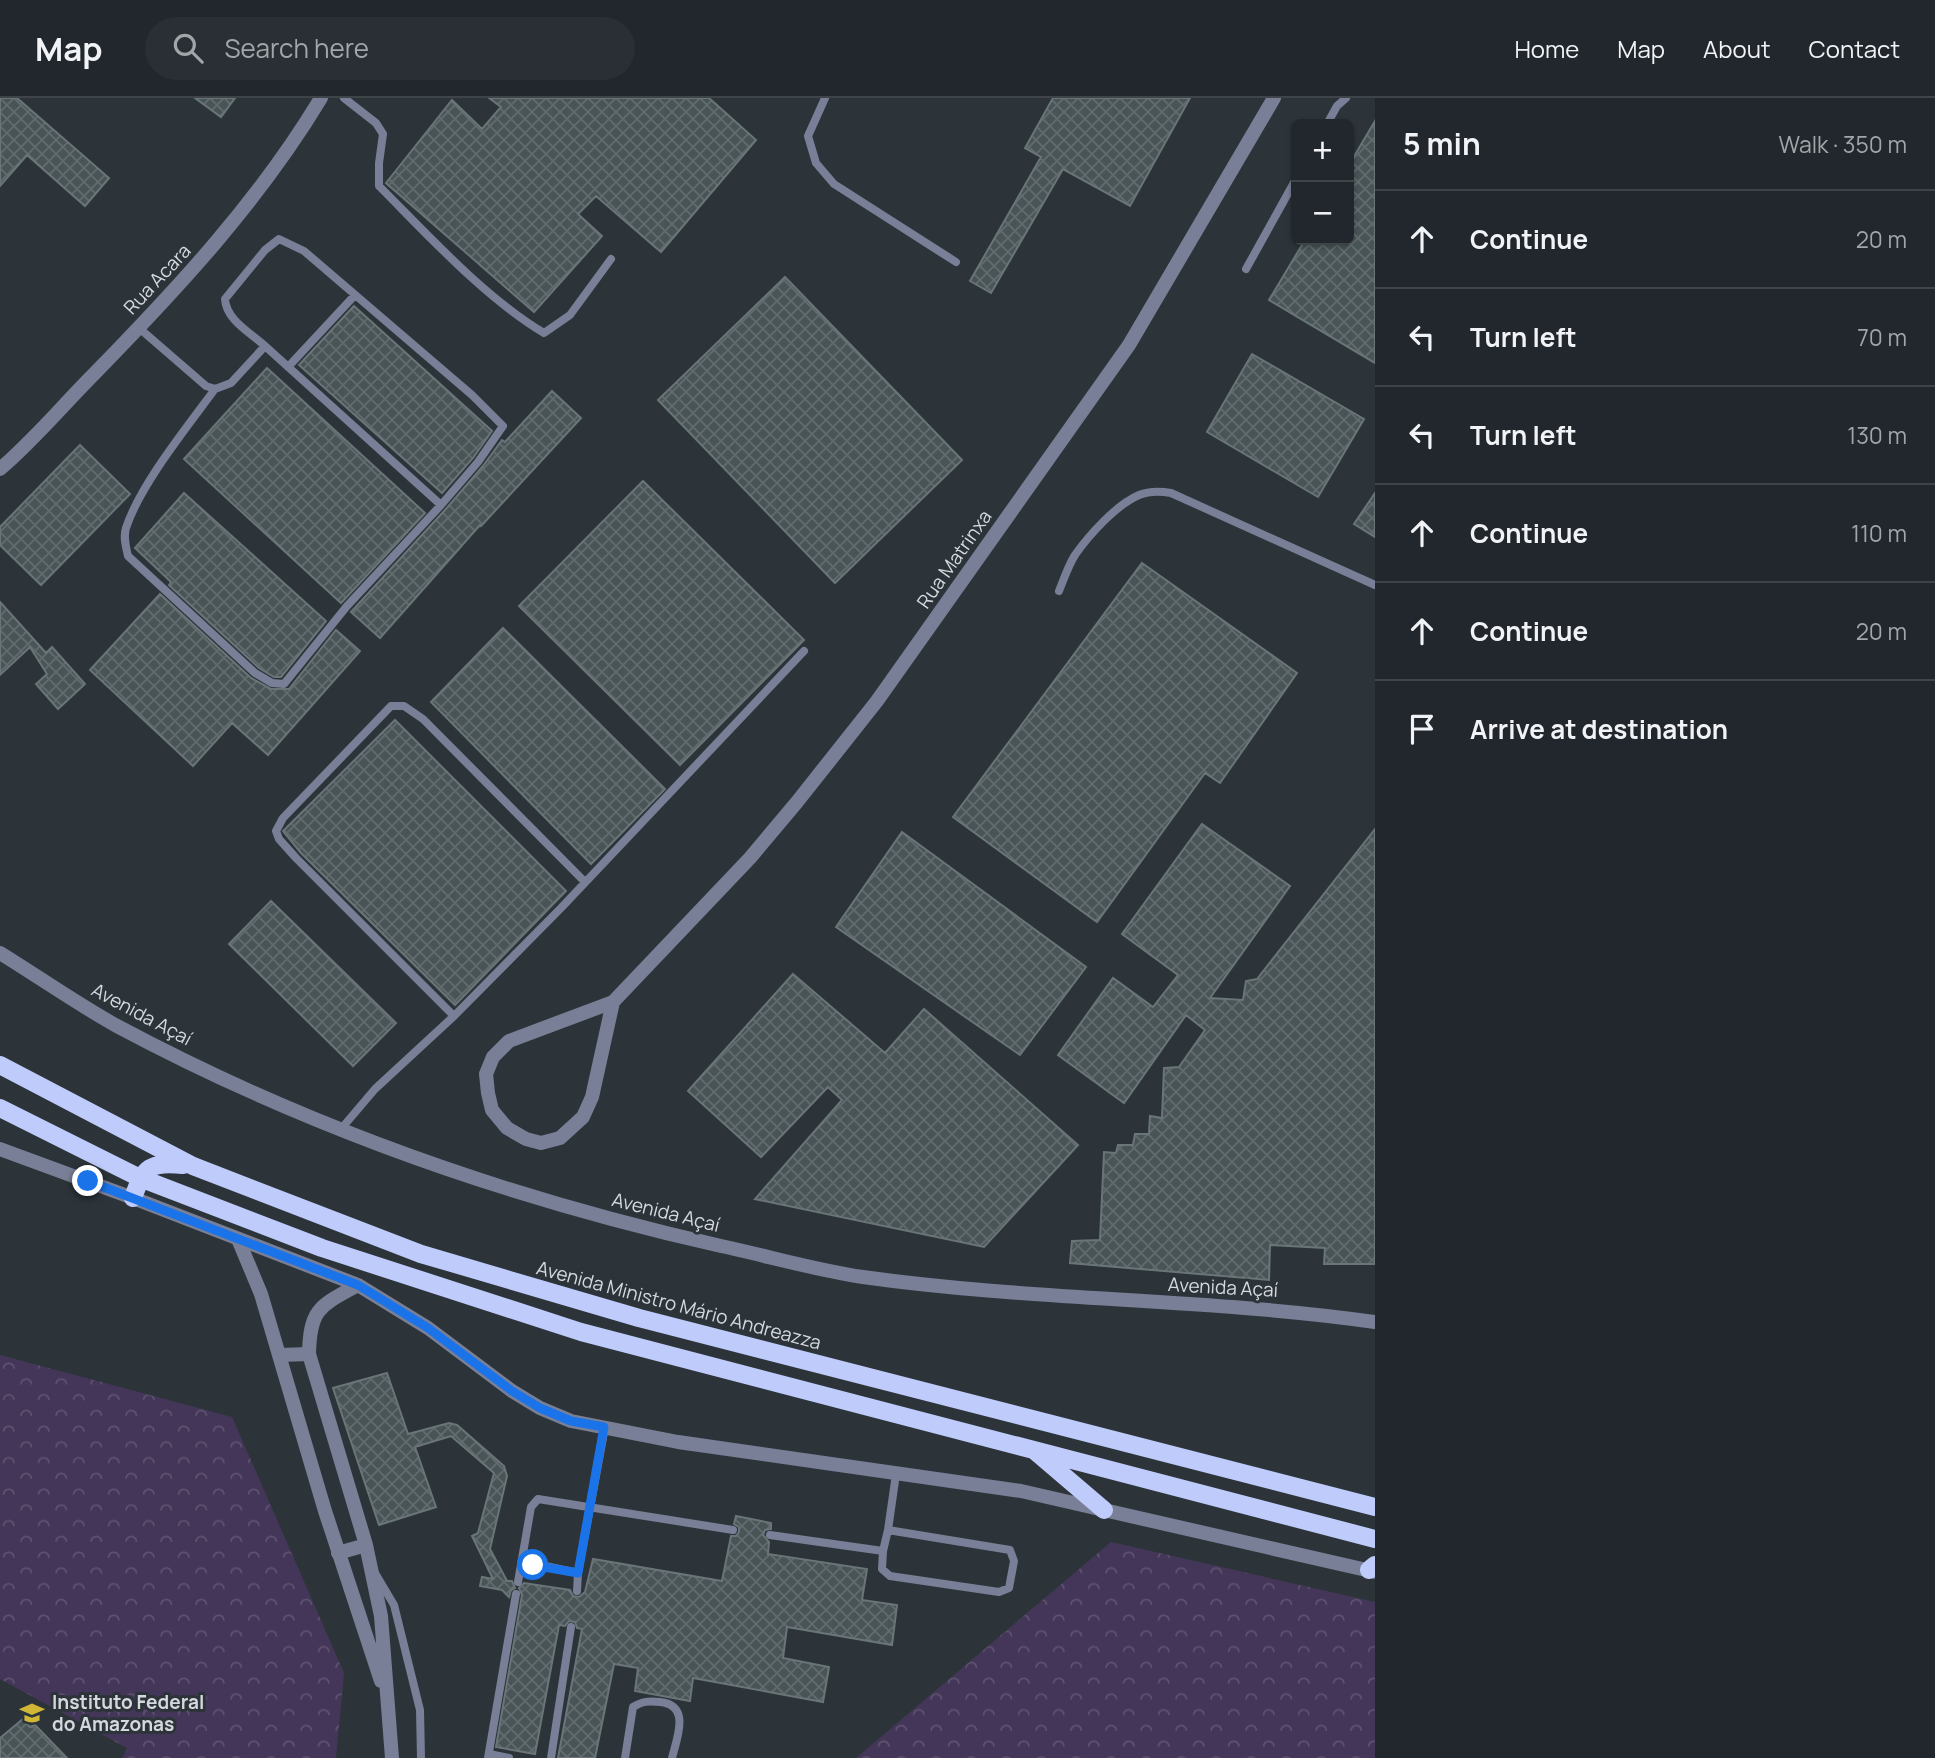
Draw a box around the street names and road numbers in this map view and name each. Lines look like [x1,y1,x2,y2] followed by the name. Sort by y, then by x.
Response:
[118,238,196,320] street label: Rua Acara
[911,505,997,613] street label: Rua Matrinxa
[87,977,197,1051] street label: Avenida Açaí
[609,1186,723,1238] street label: Avenida Açaí
[534,1254,824,1356] street label: Avenida Ministro Mário Andreazza
[1167,1271,1279,1303] street label: Avenida Açaí

